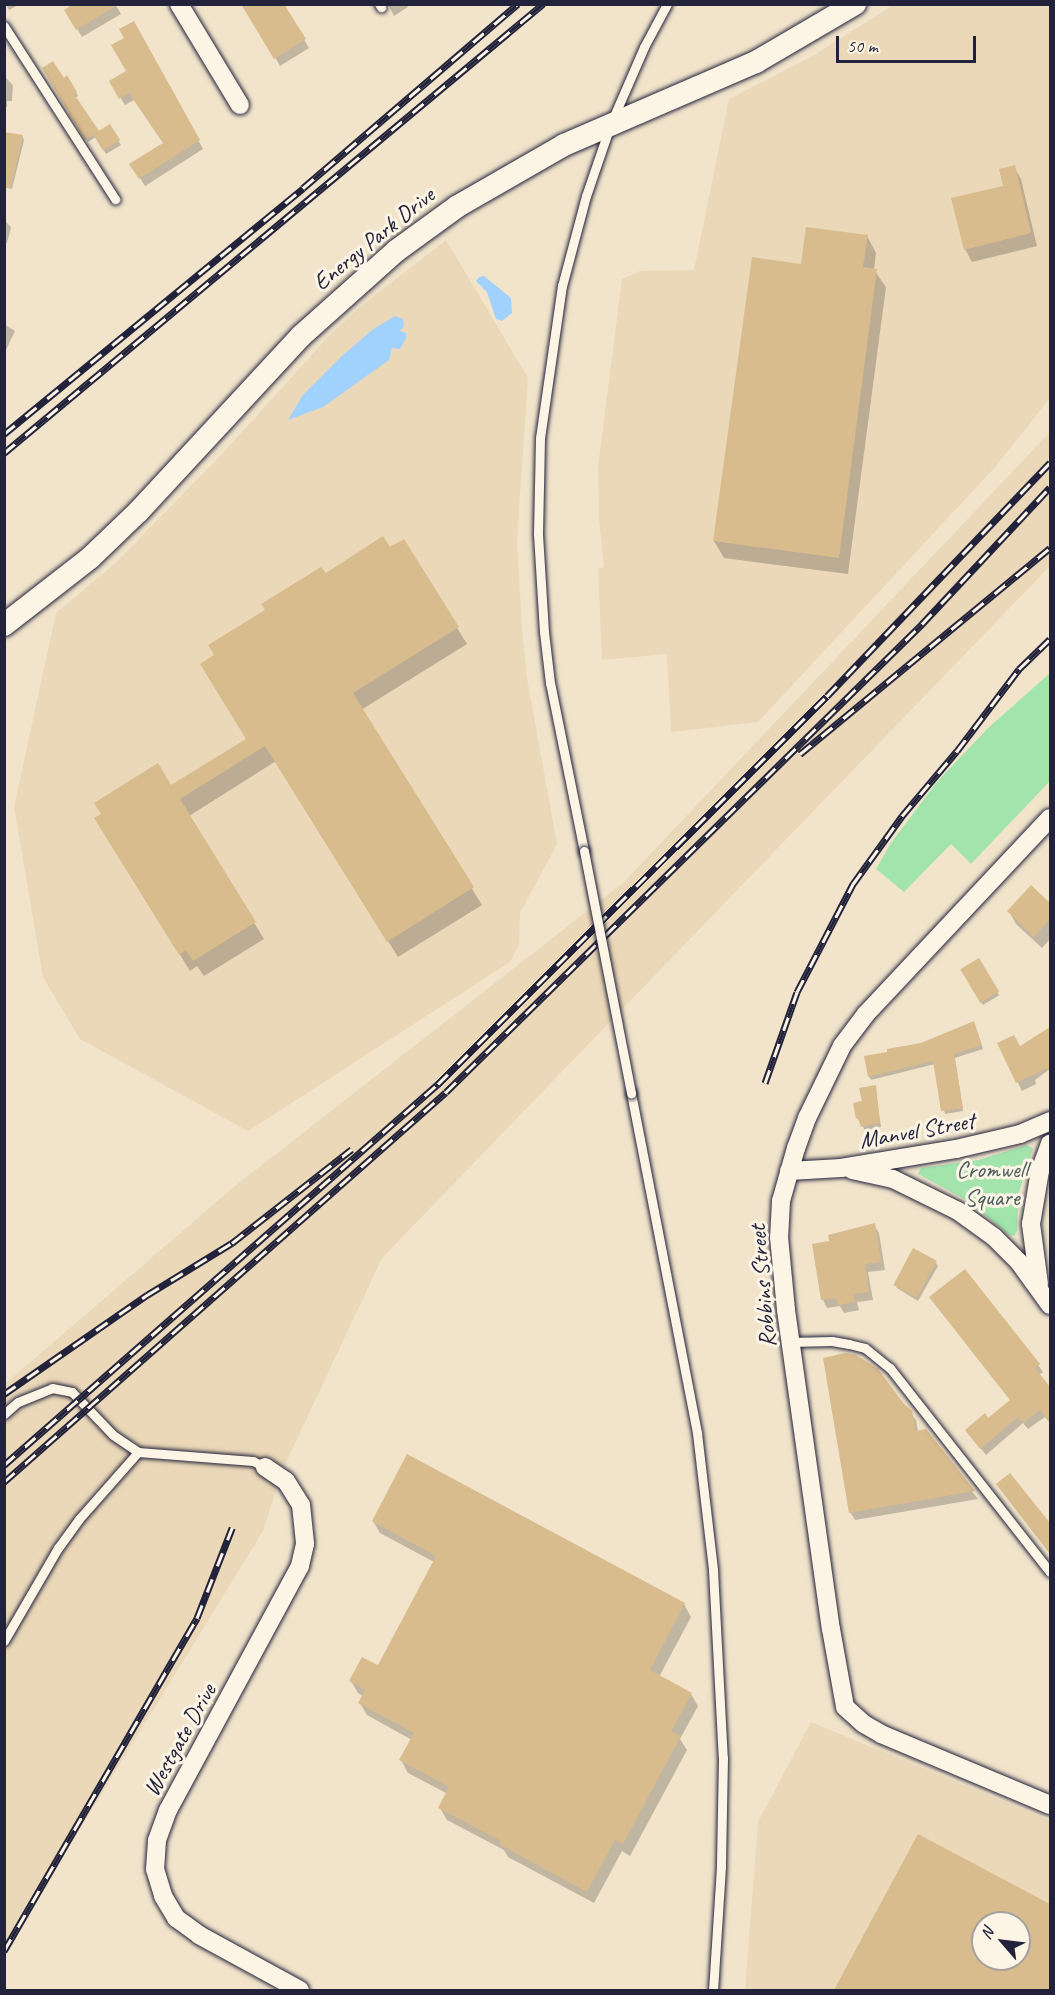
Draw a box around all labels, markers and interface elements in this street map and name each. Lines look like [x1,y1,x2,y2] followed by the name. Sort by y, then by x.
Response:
[839,24,978,62] scale bar
[847,35,878,57] text: 50 m
[307,181,441,297] street label: Energy Park Drive
[857,1107,977,1155] street label: Manvel Street
[956,1156,1028,1212] park label: Cromwell Square
[743,1223,783,1349] street label: Robbins Street
[137,1679,223,1801] street label: Westgate Drive
[971,1911,1031,1971] north arrow
[976,1924,998,1943] text: N

